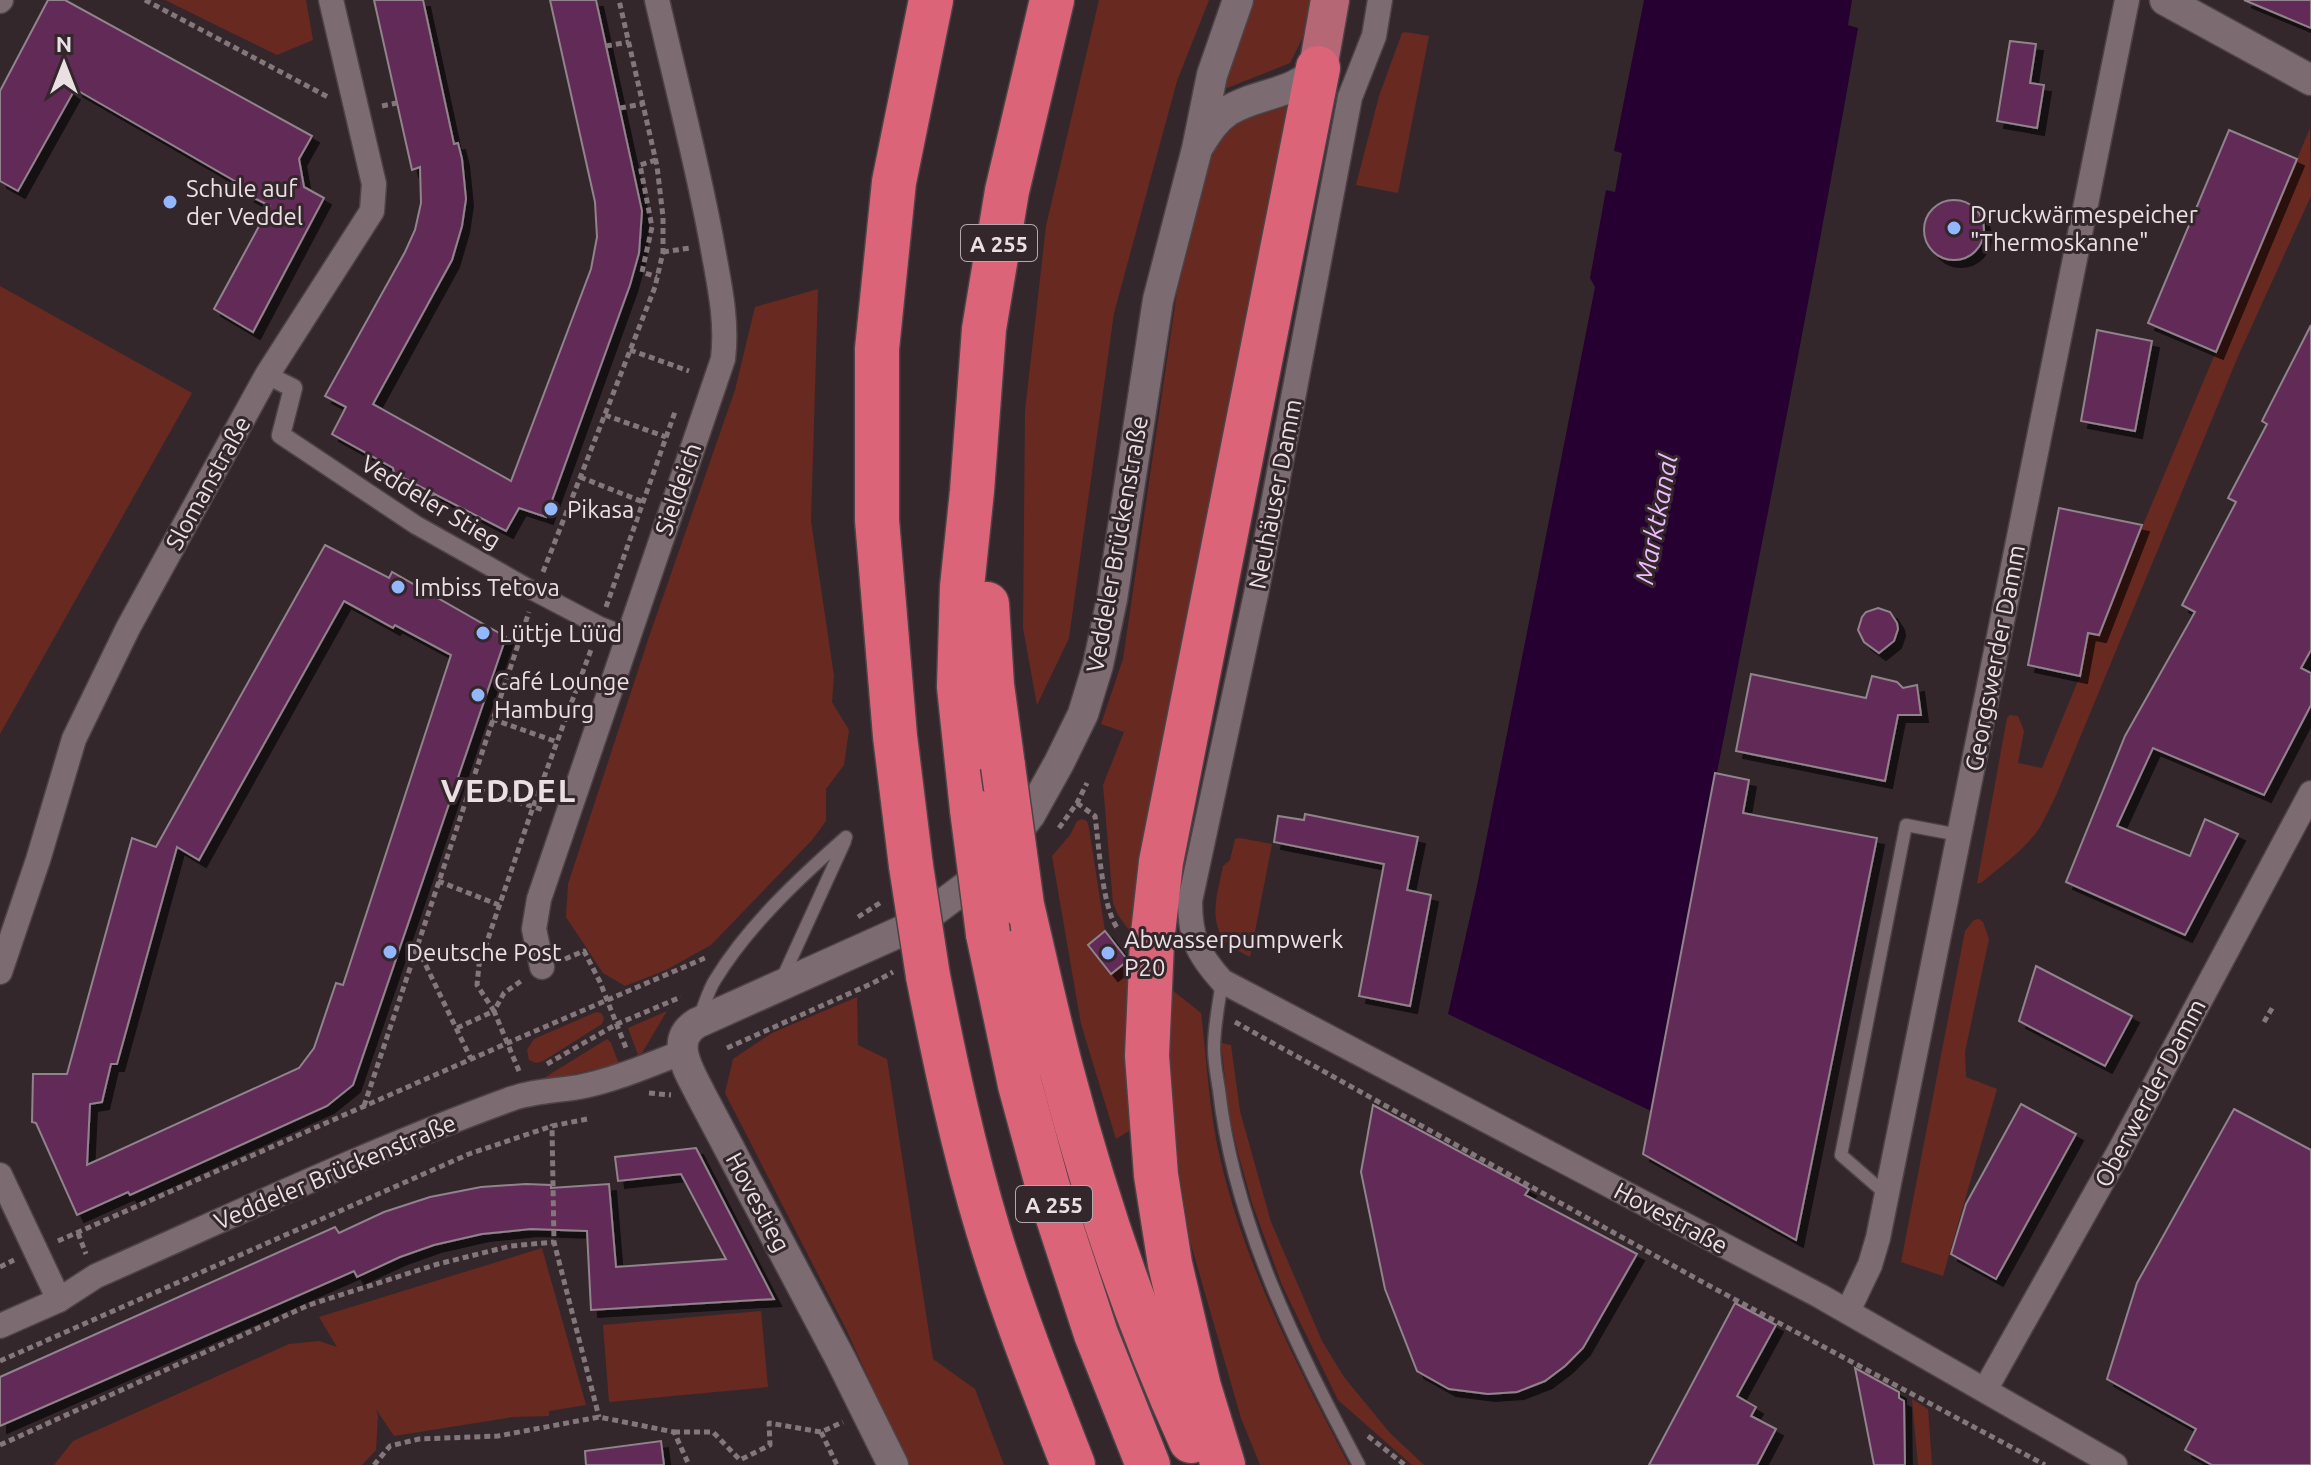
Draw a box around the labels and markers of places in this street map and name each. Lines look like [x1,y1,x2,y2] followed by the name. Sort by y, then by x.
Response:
[186,175,303,230] place label: Schule auf der Veddel
[161,193,179,211] marker: Schule auf der Veddel
[1970,201,2198,256] place label: Druckwärmespeicher "Thermoskanne"
[1945,219,1963,237] marker: Druckwärmespeicher "Thermoskanne"
[567,496,634,523] place label: Pikasa
[542,500,560,518] marker: Pikasa
[414,574,560,601] place label: Imbiss Tetova
[389,578,407,596] marker: Imbiss Tetova
[499,620,622,647] place label: Lüttje Lüüd
[474,624,492,642] marker: Lüttje Lüüd
[494,668,630,723] place label: Café Lounge Hamburg
[469,686,487,704] marker: Café Lounge Hamburg
[1124,926,1343,981] place label: Abwasserpumpwerk P20
[406,939,562,966] place label: Deutsche Post
[381,943,399,961] marker: Deutsche Post
[1099,944,1117,962] marker: Abwasserpumpwerk P20

